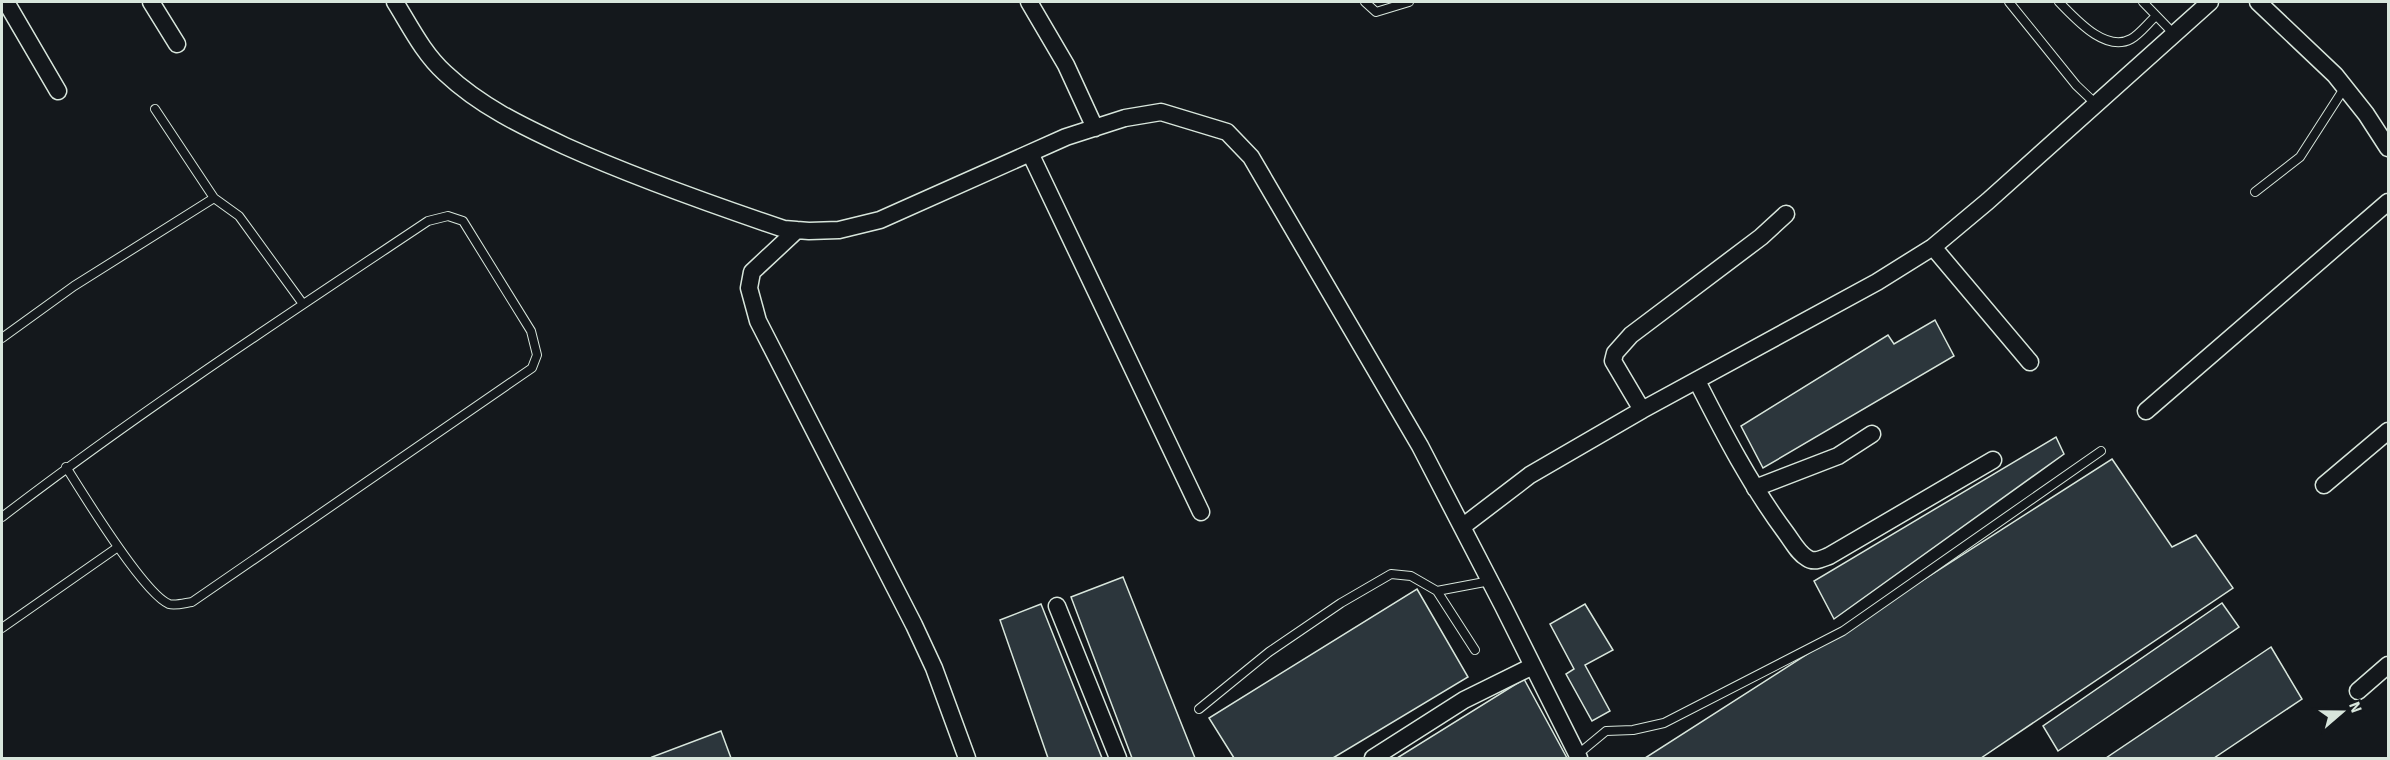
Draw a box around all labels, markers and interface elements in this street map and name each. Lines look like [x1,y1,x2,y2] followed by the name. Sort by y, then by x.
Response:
[2312,682,2372,742] north arrow
[2343,698,2367,716] text: N

